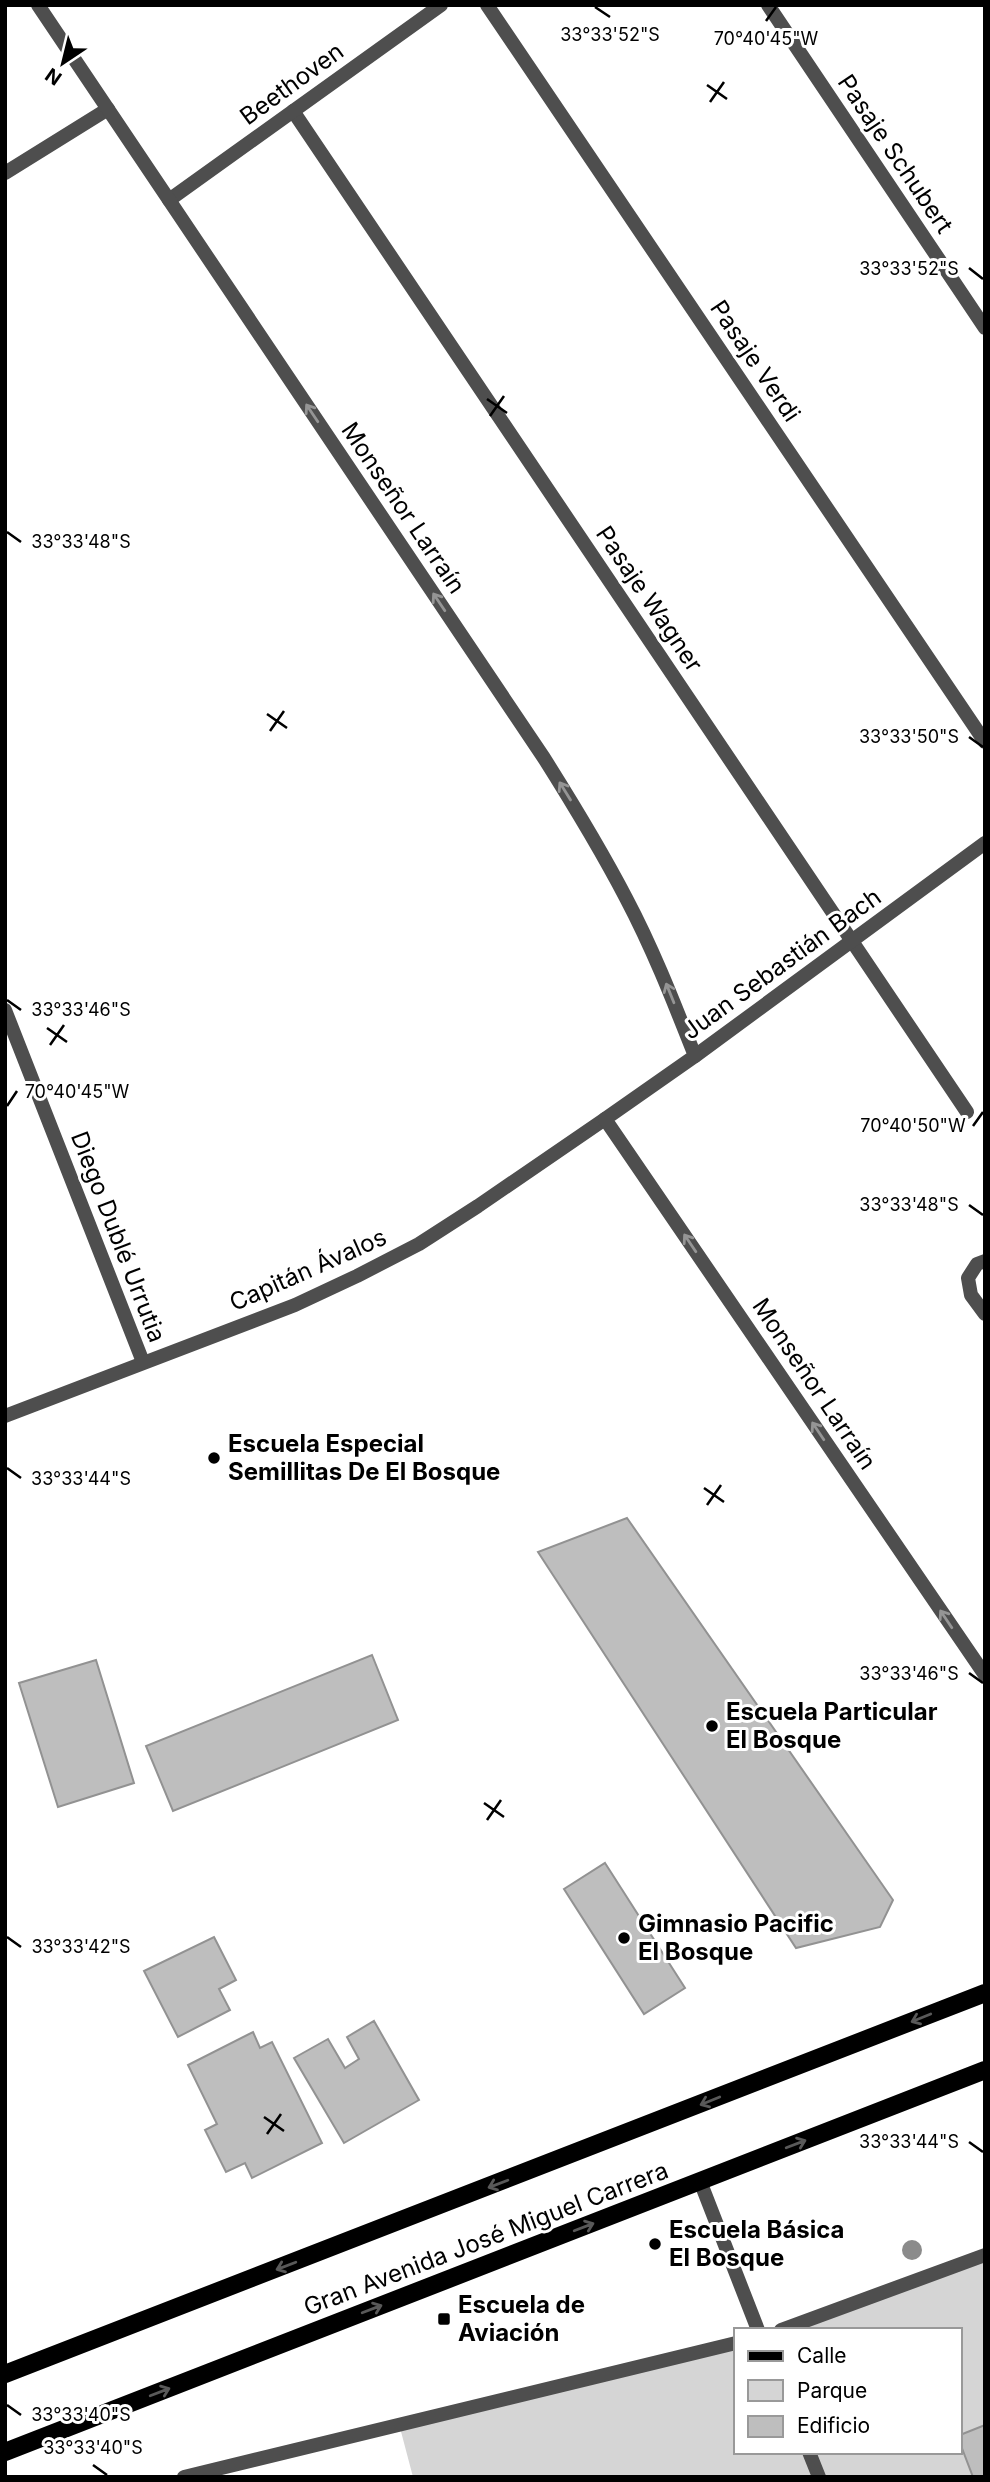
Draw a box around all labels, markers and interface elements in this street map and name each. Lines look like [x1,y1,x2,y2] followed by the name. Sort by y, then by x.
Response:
[560,24,660,45] text: 33°33'52"S
[28,28,98,98] north arrow
[714,28,819,49] text: 70°40'45"W
[234,36,349,131] street label: Beethoven
[41,63,66,90] text: N
[832,69,959,239] street label: Pasaje Schubert
[859,258,959,279] text: 33°33'52"S
[704,295,807,427] street label: Pasaje Verdi
[305,404,319,423] one-way arrow
[335,417,471,599] street label: Monseñor Larraín
[590,520,709,677] street label: Pasaje Wagner
[31,531,131,552] text: 33°33'48"S
[432,593,446,612] one-way arrow
[859,726,959,747] text: 33°33'50"S
[557,782,571,802] one-way arrow
[677,882,886,1045] street label: Juan Sebastián Bach
[663,982,676,1004] one-way arrow
[31,999,131,1020] text: 33°33'46"S
[25,1081,130,1102] text: 70°40'45"W
[860,1115,966,1136] text: 70°40'50"W
[65,1127,172,1346] street label: Diego Dublé Urrutia
[859,1194,959,1215] text: 33°33'48"S
[225,1221,391,1317] street label: Capitán Ávalos
[683,1234,697,1253] one-way arrow
[746,1293,882,1475] street label: Monseñor Larraín
[811,1422,825,1441] one-way arrow
[228,1429,500,1486] place label: Escuela Especial Semillitas De El Bosque
[206,1450,222,1466] marker: Escuela Especial Semillitas De El Bosque
[31,1468,131,1489] text: 33°33'44"S
[939,1610,953,1629] one-way arrow
[859,1663,959,1684] text: 33°33'46"S
[726,1697,938,1754] place label: Escuela Particular El Bosque
[704,1718,720,1734] marker: Escuela Particular El Bosque
[638,1909,834,1966] place label: Gimnasio Pacific El Bosque
[616,1930,632,1946] marker: Gimnasio Pacific El Bosque
[31,1936,131,1957] text: 33°33'42"S
[911,2012,933,2025] one-way arrow
[699,2096,721,2109] one-way arrow
[859,2131,959,2152] text: 33°33'44"S
[785,2136,806,2149] one-way arrow
[299,2155,672,2322] street label: Gran Avenida José Miguel Carrera
[487,2179,509,2191] one-way arrow
[669,2215,845,2272] place label: Escuela Básica El Bosque
[573,2219,595,2232] one-way arrow
[647,2236,663,2252] marker: Escuela Básica El Bosque
[275,2261,297,2273] one-way arrow
[458,2290,585,2347] place label: Escuela de Aviación
[361,2302,383,2315] one-way arrow
[436,2311,452,2327] marker: Escuela de Aviación
[734,2328,962,2454] legend
[797,2343,847,2368] text: Calle
[797,2378,867,2403] text: Parque
[149,2384,171,2397] one-way arrow
[31,2404,131,2425] text: 33°33'40"S
[797,2413,870,2438] text: Edificio
[43,2437,143,2458] text: 33°33'40"S

